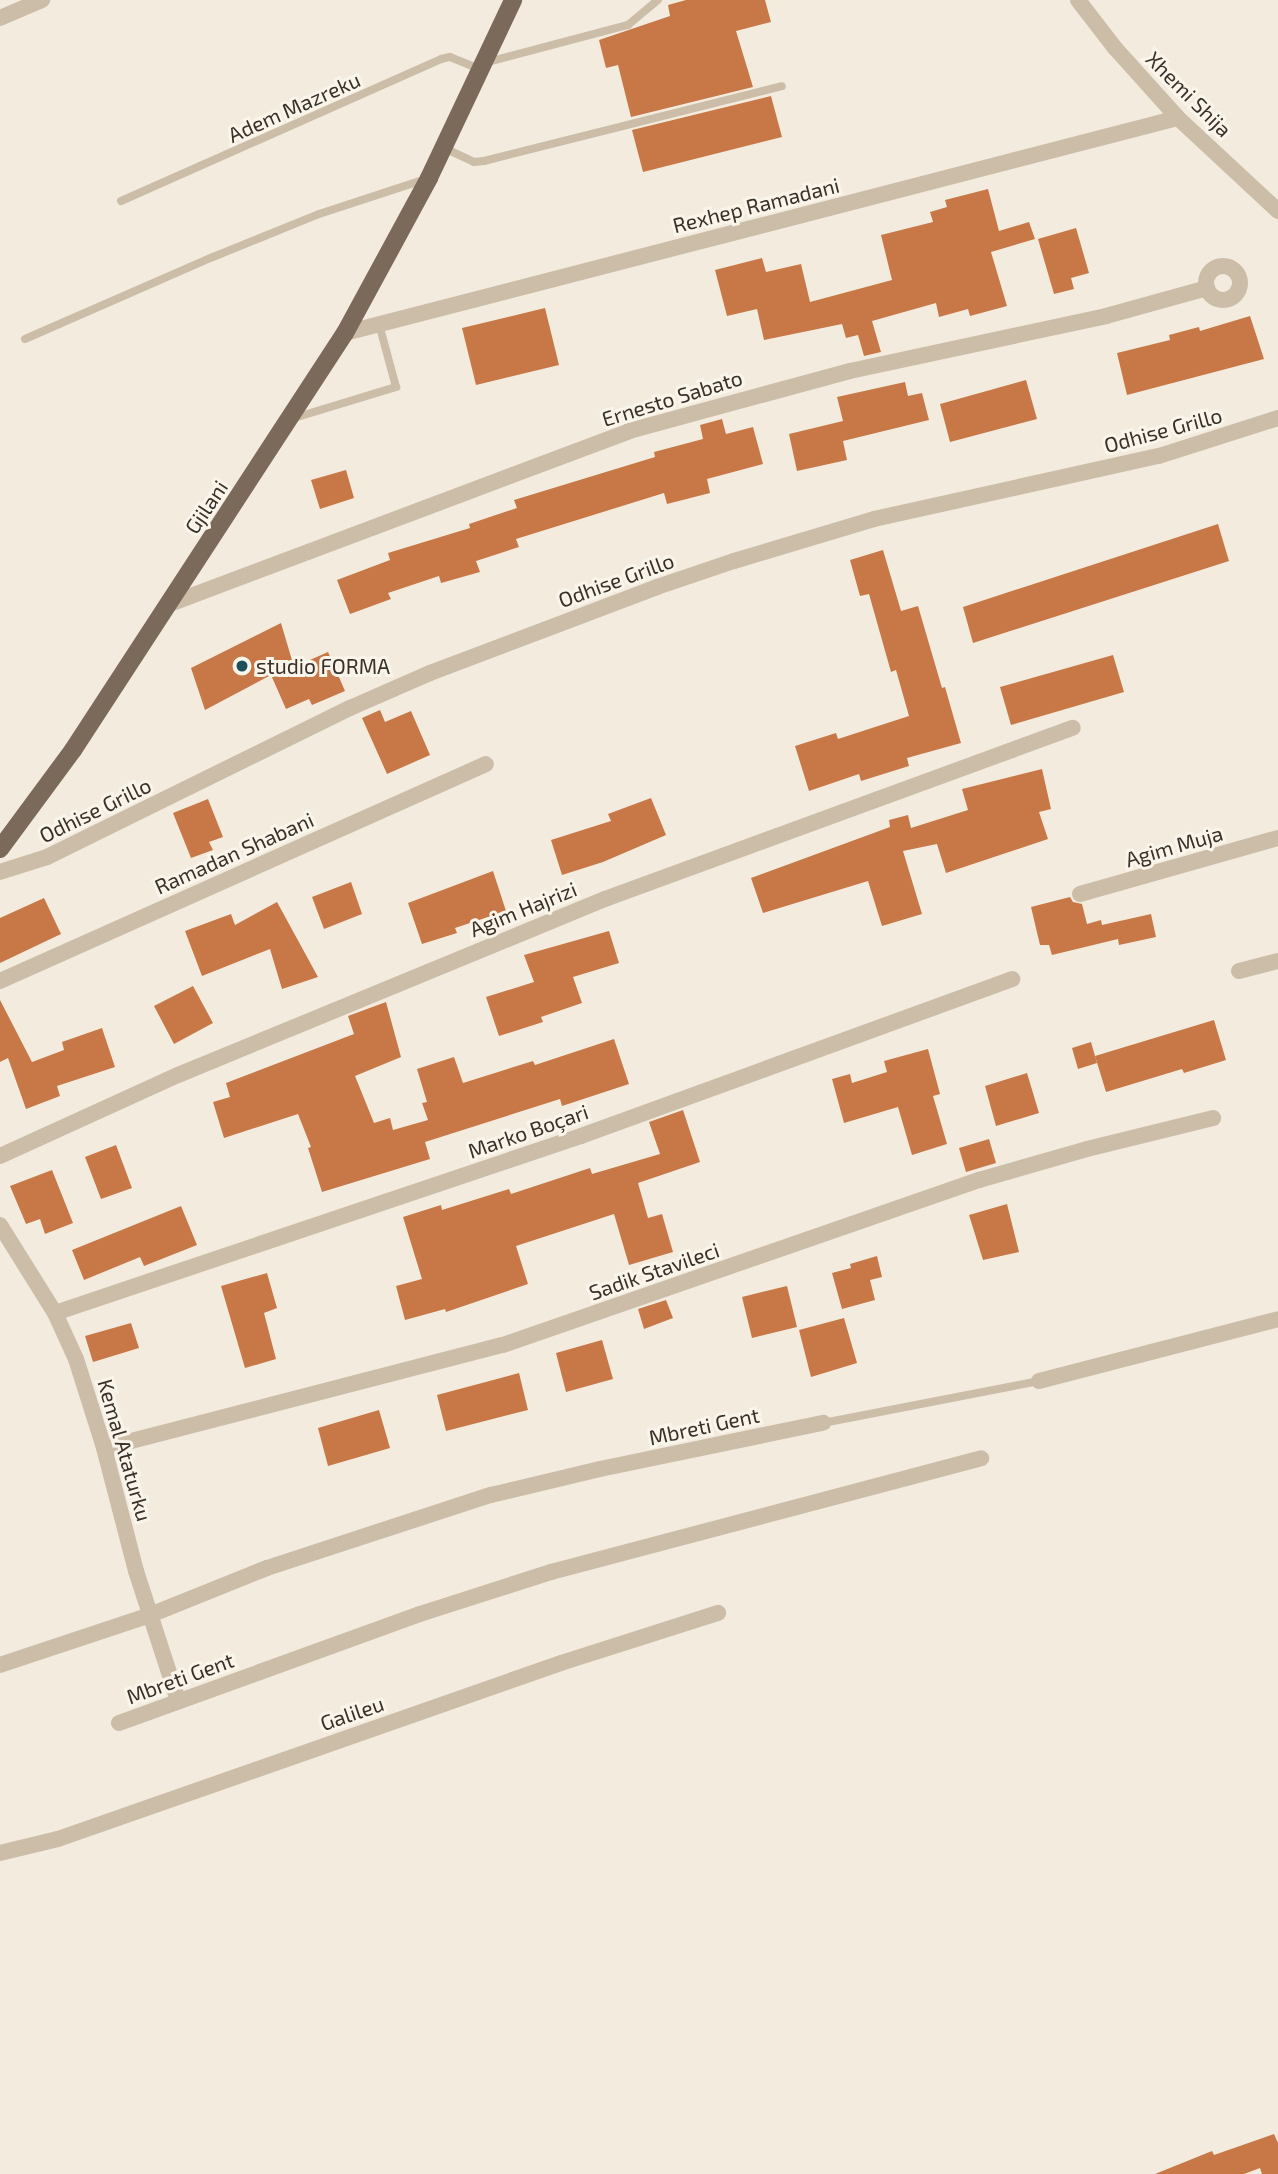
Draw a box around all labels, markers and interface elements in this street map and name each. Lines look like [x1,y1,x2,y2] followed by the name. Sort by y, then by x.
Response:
[1141,46,1237,142] street label: Xhemi Shija
[224,67,364,147] street label: Adem Mazreku
[670,172,842,238] street label: Rexhep Ramadani
[599,365,745,431] street label: Ernesto Sabato
[1101,402,1225,458] street label: Odhise Grillo
[179,476,233,538] street label: Gjilani
[555,547,677,613] street label: Odhise Grillo
[256,653,390,679] place label: studio FORMA
[234,658,250,674] marker: studio FORMA
[35,772,155,848] street label: Odhise Grillo
[151,807,317,899] street label: Ramadan Shabani
[1122,820,1226,872] street label: Agim Muja
[466,876,580,942] street label: Agim Hajrizi
[464,1099,592,1163] street label: Marko Boçari
[585,1237,723,1305] street label: Sadik Stavileci
[93,1376,157,1524] street label: Kemal Ataturku
[646,1402,762,1450] street label: Mbreti Gent
[123,1647,237,1709] street label: Mbreti Gent
[317,1690,387,1736] street label: Galileu

